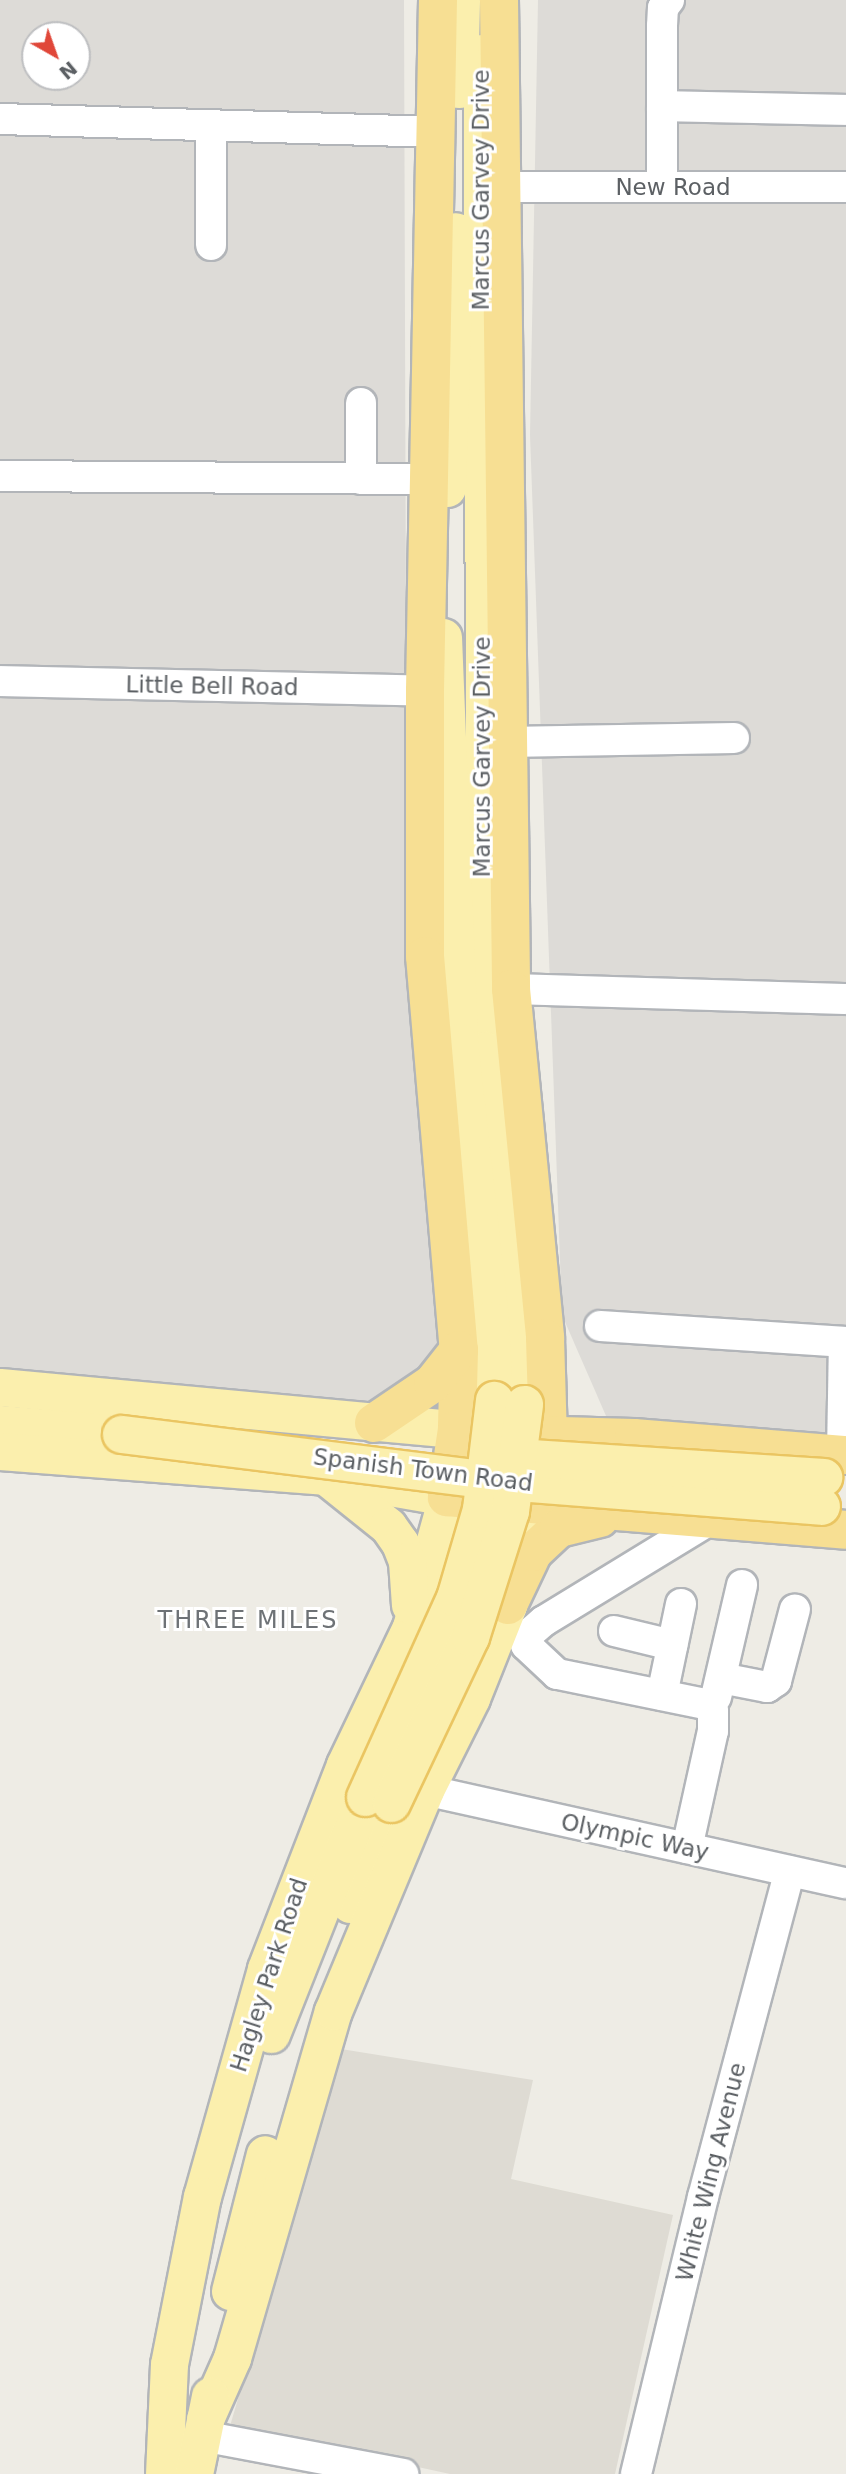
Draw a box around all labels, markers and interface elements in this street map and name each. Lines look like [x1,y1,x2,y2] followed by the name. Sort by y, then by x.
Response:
[21,21,91,91] north arrow
[55,57,81,84] text: N
[467,70,495,310] street label: Marcus Garvey Drive
[615,173,731,201] street label: New Road
[468,637,496,877] street label: Marcus Garvey Drive
[125,671,299,701] street label: Little Bell Road
[312,1443,534,1497] street label: Spanish Town Road
[159,1607,337,1635] district label: THREE MILES
[559,1808,711,1866] street label: Olympic Way
[225,1875,313,2075] street label: Hagley Park Road
[670,2060,752,2284] street label: White Wing Avenue

